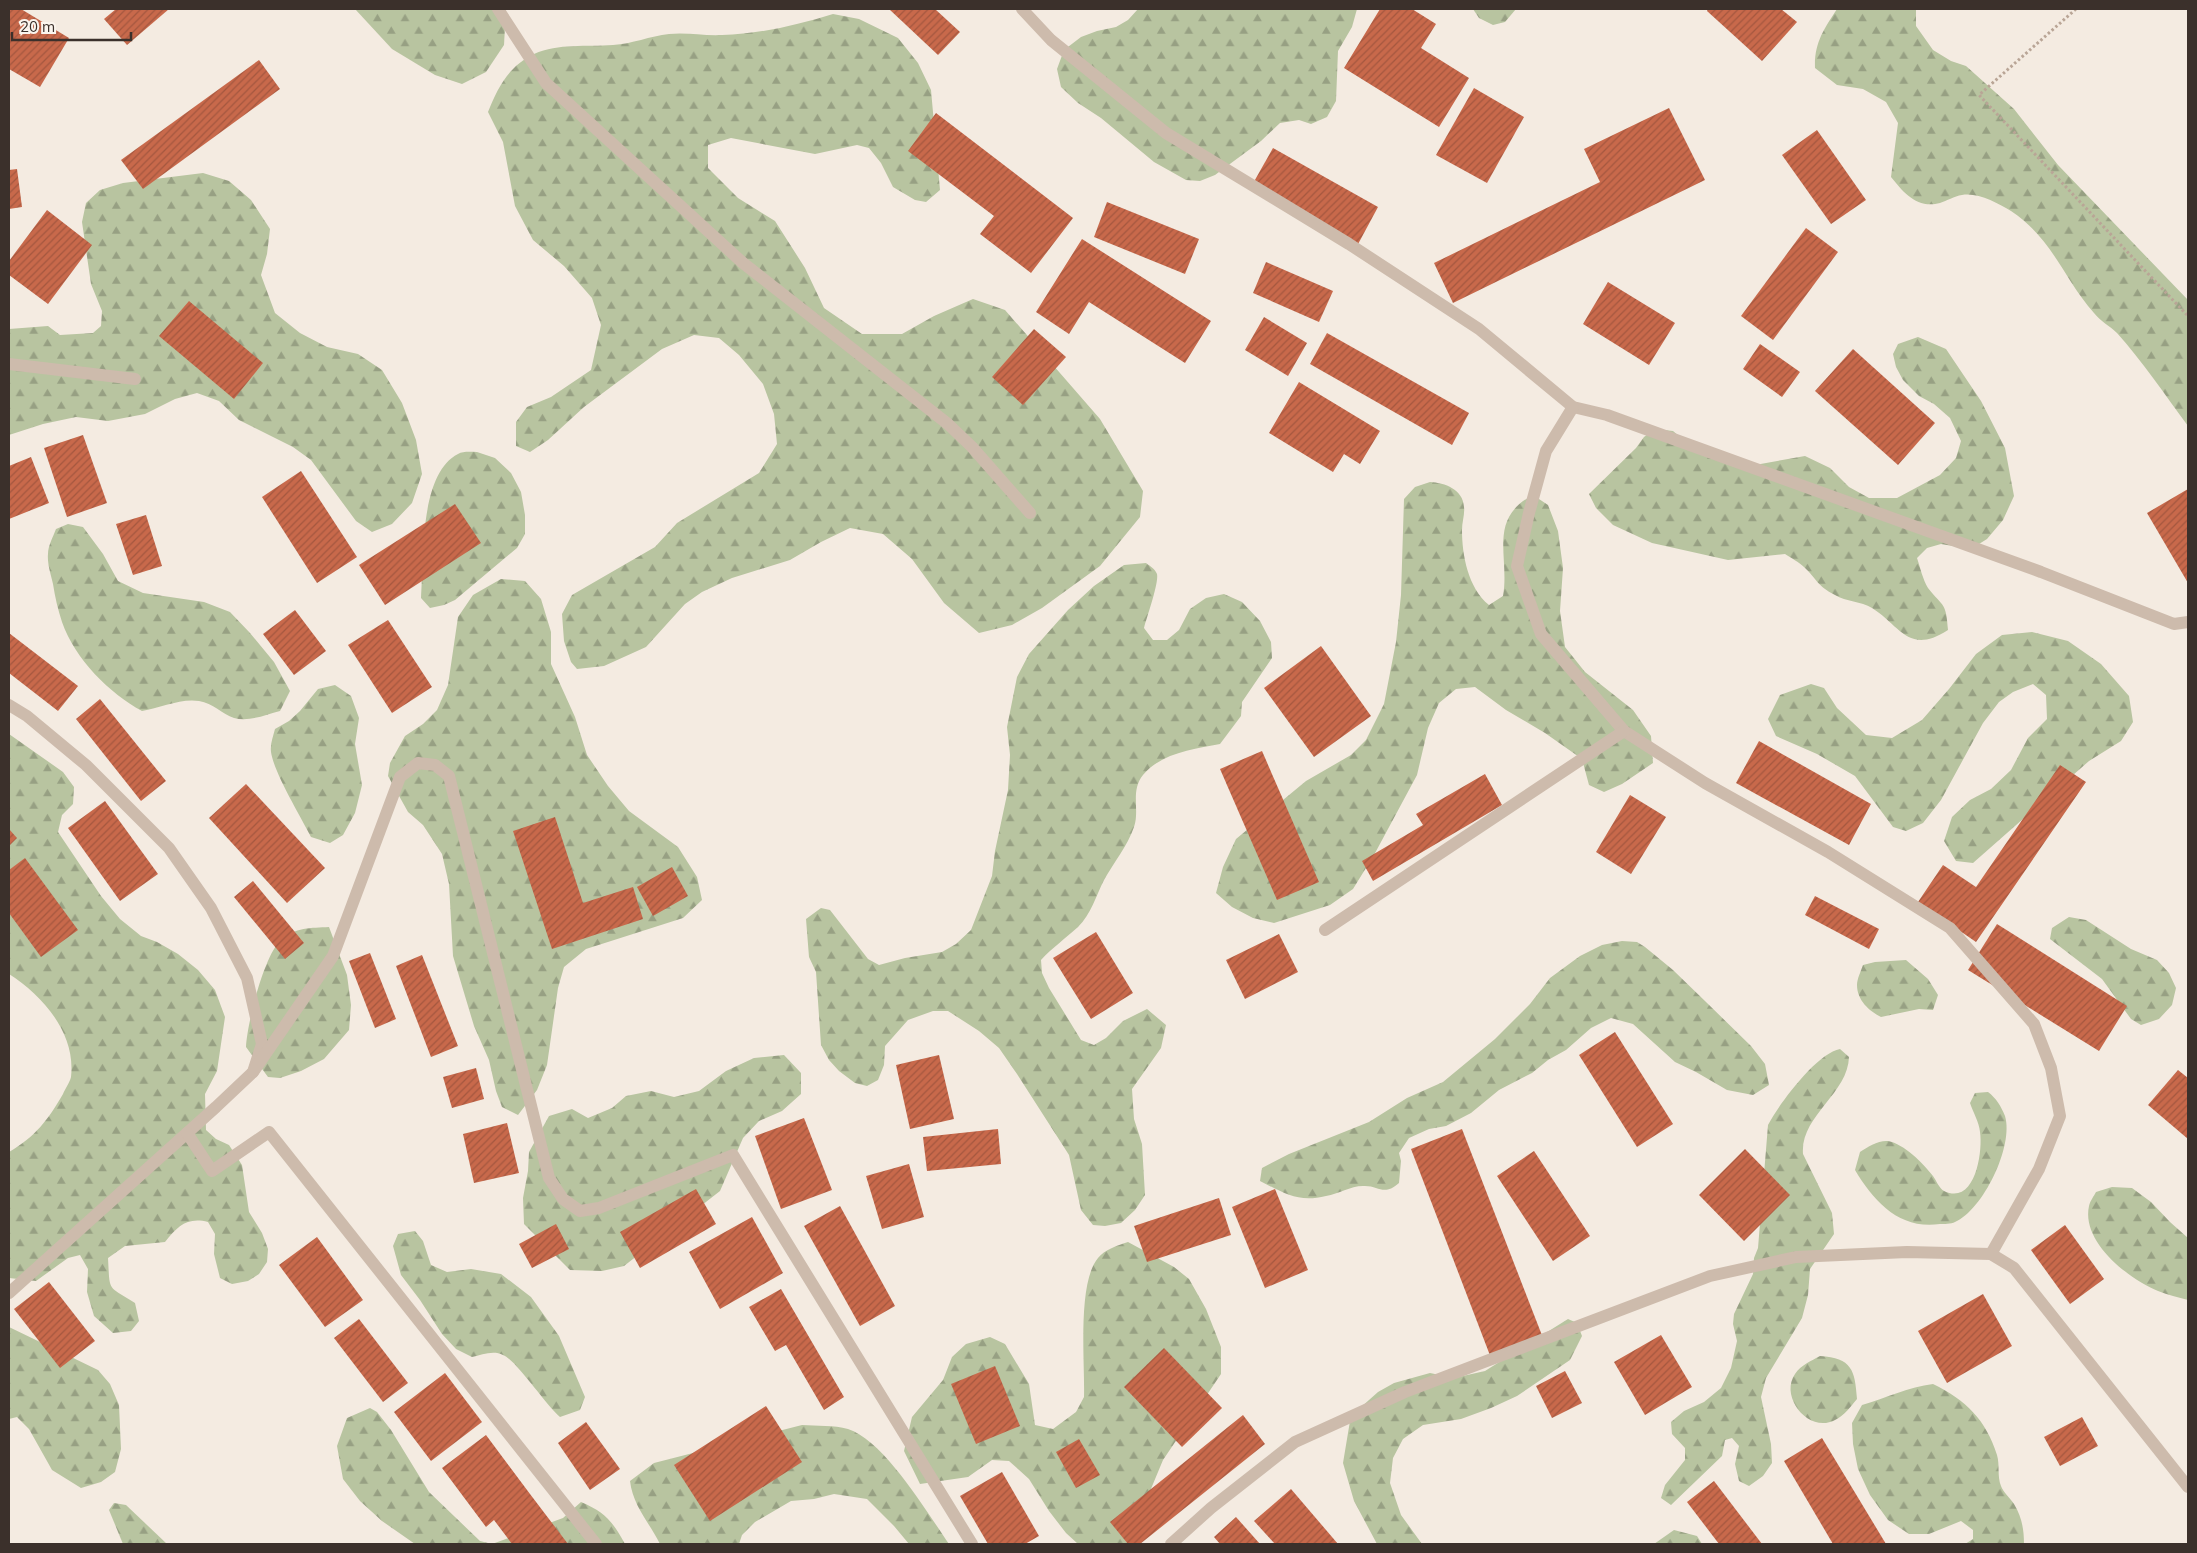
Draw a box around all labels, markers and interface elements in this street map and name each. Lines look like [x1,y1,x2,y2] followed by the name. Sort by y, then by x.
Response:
[12,10,131,42] scale bar
[20,17,55,36] text: 20 m

